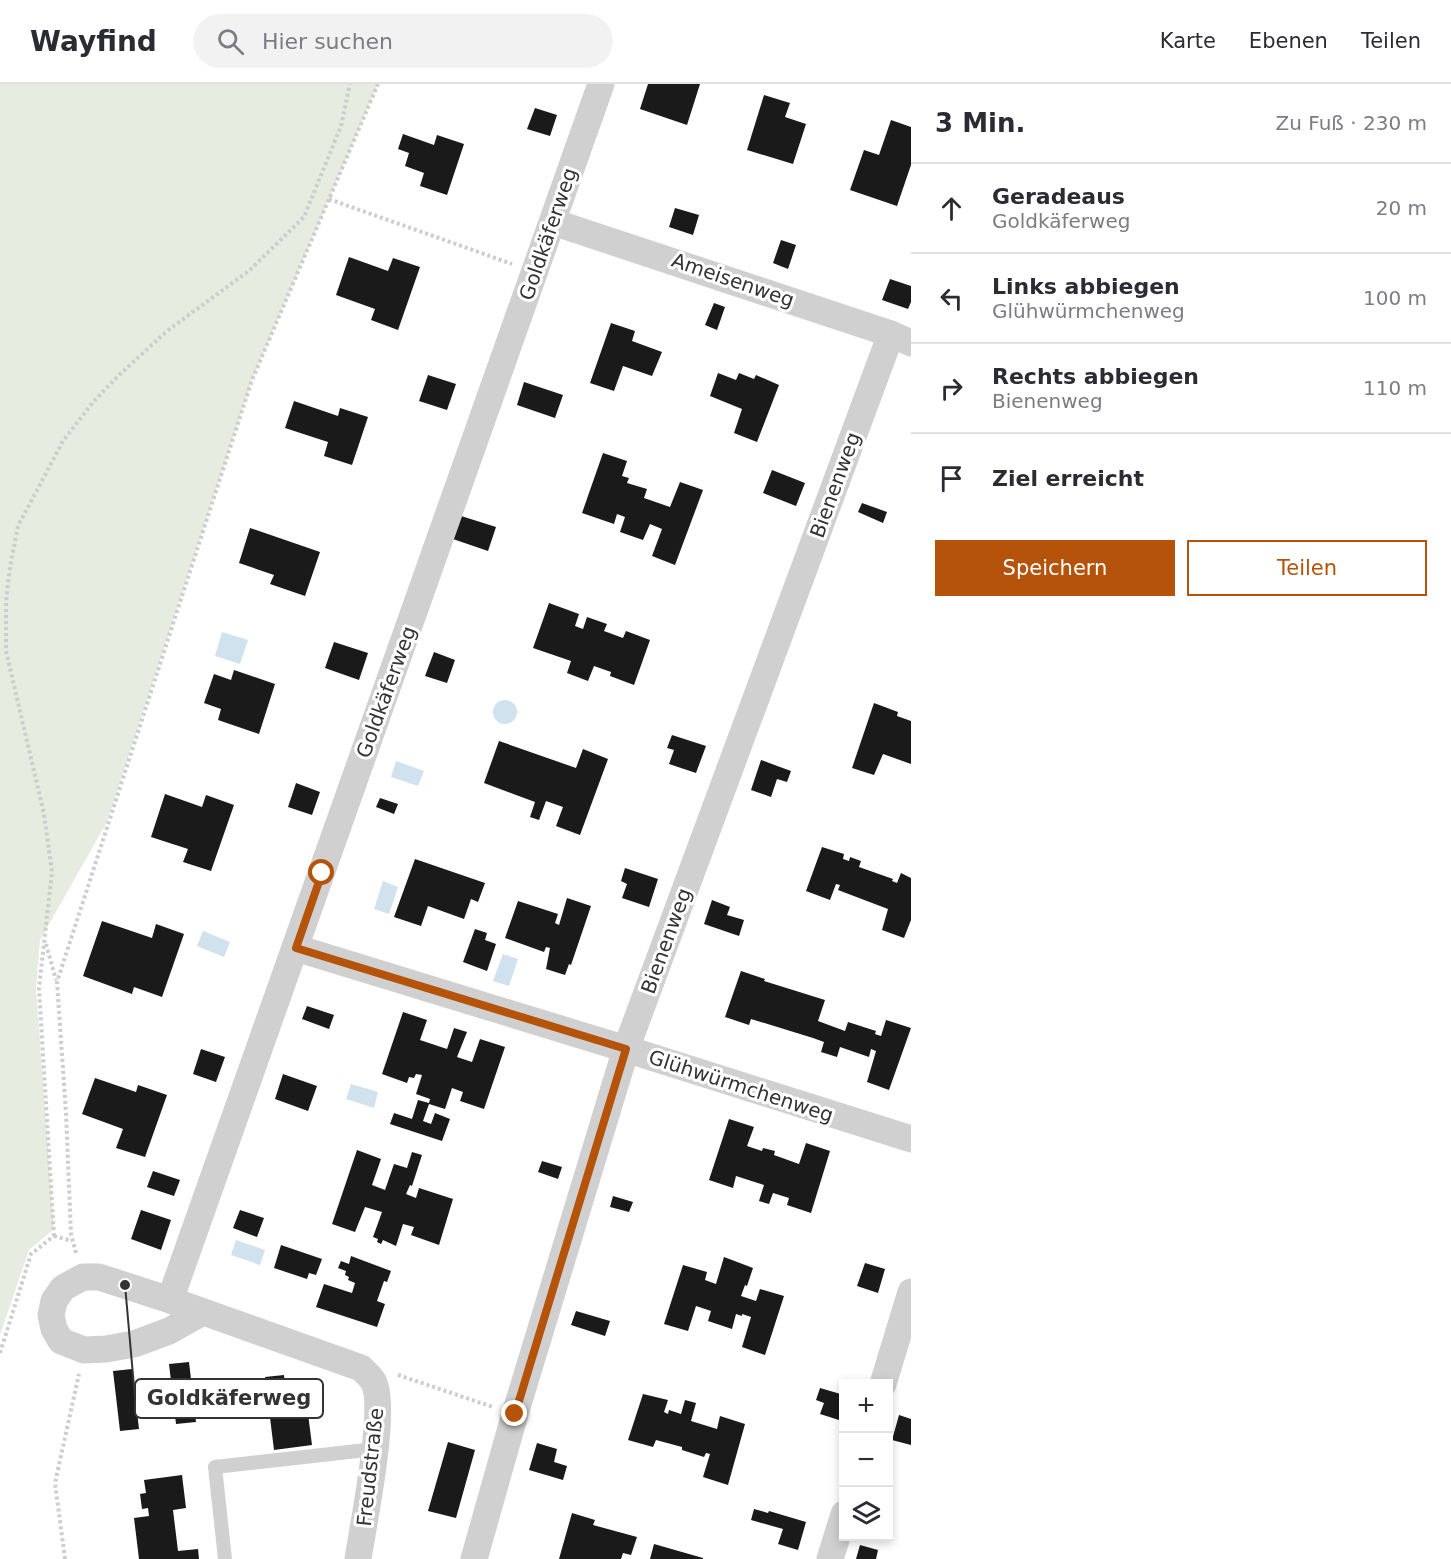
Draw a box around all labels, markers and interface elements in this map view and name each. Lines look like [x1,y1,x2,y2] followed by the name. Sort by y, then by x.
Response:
[193,14,613,68] search box
[30,25,157,58] text: Wayfind
[214,25,247,58] icon: search
[262,29,393,54] text: Hier suchen
[1160,29,1216,53] text: Karte
[1249,29,1328,53] text: Ebenen
[1361,29,1421,53] text: Teilen
[935,108,1025,138] text: 3 Min.
[1275,111,1427,135] text: Zu Fuß · 230 m
[514,165,582,303] street label: Goldkäferweg
[992,184,1125,209] text: Geradeaus
[935,192,968,225] icon: ahead
[1376,196,1427,220] text: 20 m
[992,209,1130,233] text: Goldkäferweg
[669,248,797,312] street label: Ameisenweg
[992,274,1180,299] text: Links abbiegen
[935,282,968,315] icon: left
[1363,286,1427,310] text: 100 m
[992,299,1185,323] text: Glühwürmchenweg
[992,364,1199,389] text: Rechts abbiegen
[935,372,968,405] icon: right
[1363,376,1427,400] text: 110 m
[992,389,1103,413] text: Bienenweg
[805,429,865,541] street label: Bienenweg
[935,462,968,495] icon: arrive
[992,466,1144,491] text: Ziel erreicht
[935,540,1175,596] button: Speichern
[1187,540,1427,596] button: Teilen
[351,623,421,761] street label: Goldkäferweg
[308,859,334,885] route start
[636,885,696,997] street label: Bienenweg
[646,1045,836,1127] street label: Glühwürmchenweg
[135,1379,323,1418] callout: Goldkäferweg
[839,1379,893,1541] map controls
[839,1379,893,1433] button: +
[147,1386,311,1410] text: Goldkäferweg
[501,1400,527,1426] route end
[352,1406,388,1528] street label: Freudstraße
[839,1433,893,1487] button: −
[839,1487,893,1541] button: layers

